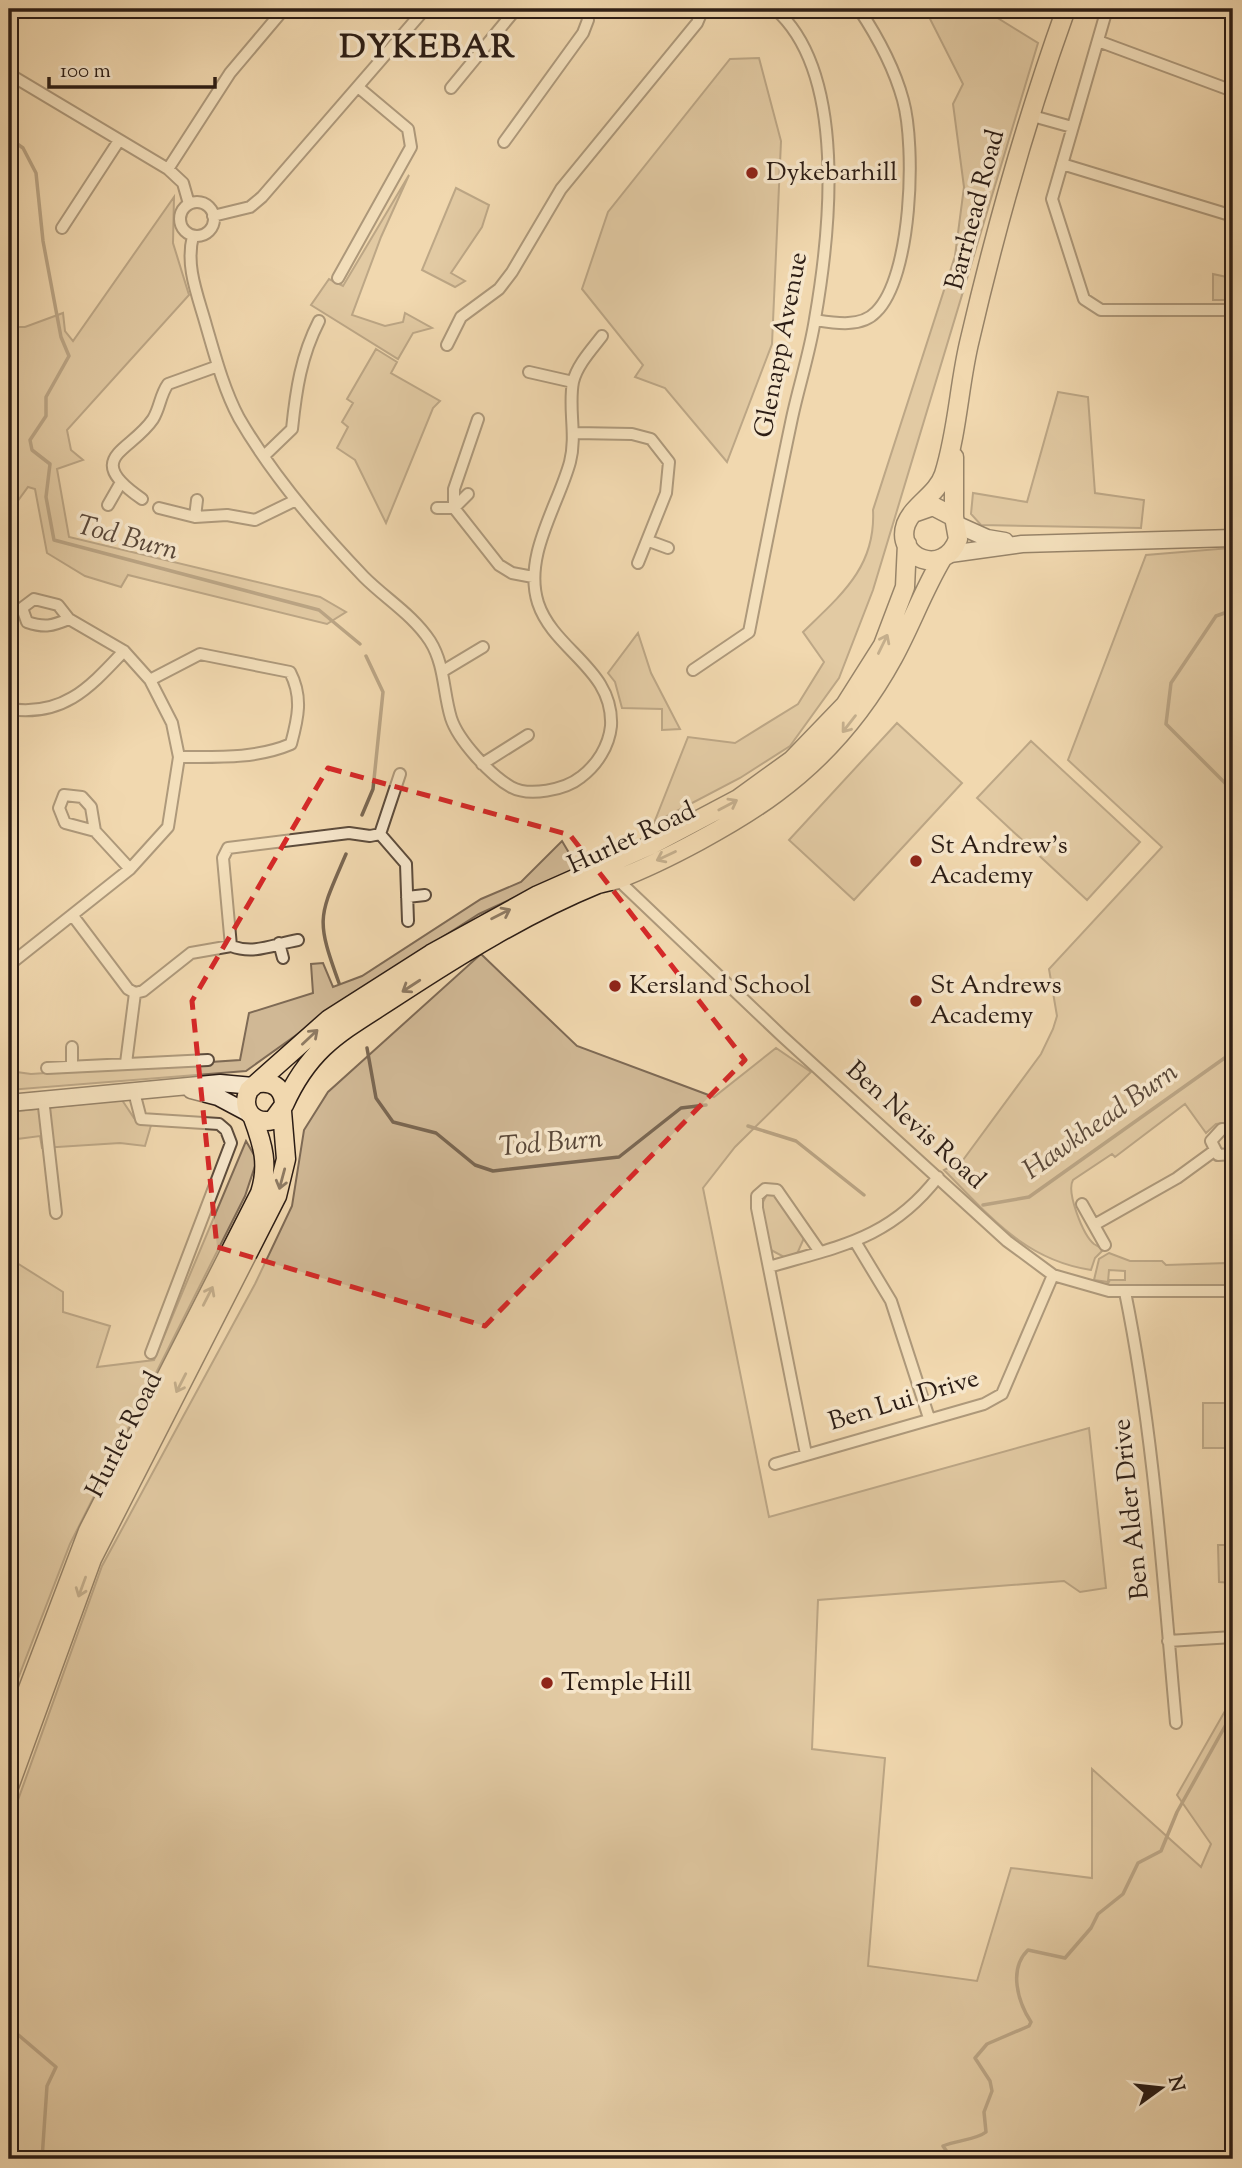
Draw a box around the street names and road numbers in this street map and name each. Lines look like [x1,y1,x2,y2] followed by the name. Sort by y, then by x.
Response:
[937,125,1015,294] street label: Barrhead Road
[746,249,818,441] street label: Glenapp Avenue
[562,793,702,885] street label: Hurlet Road
[837,1053,993,1199] street label: Ben Nevis Road
[824,1361,984,1441] street label: Ben Lui Drive
[77,1365,173,1504] street label: Hurlet Road
[1104,1417,1160,1601] street label: Ben Alder Drive

